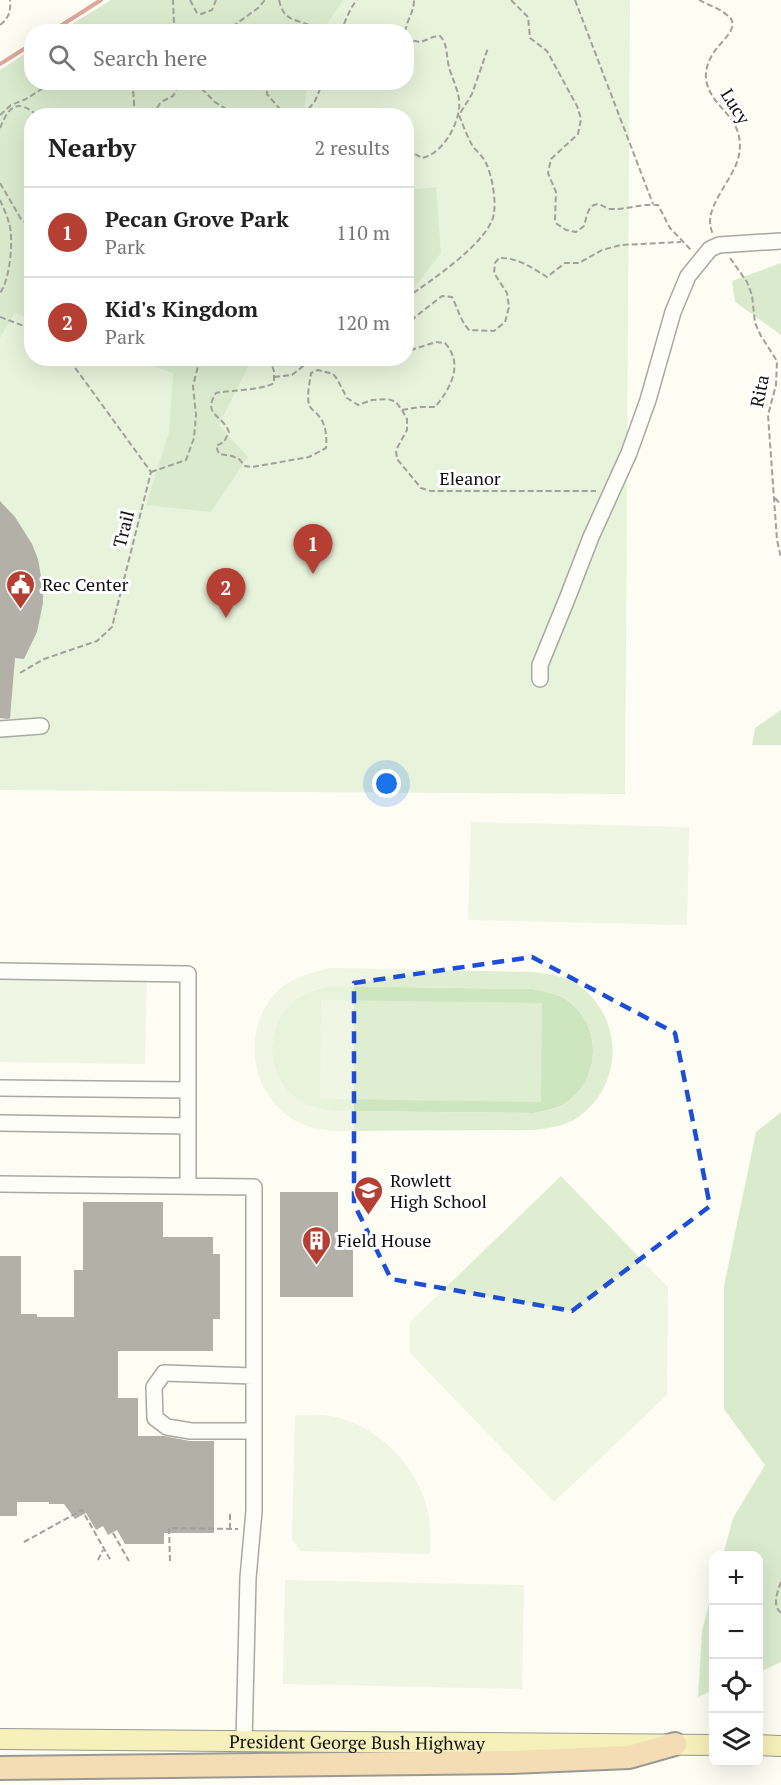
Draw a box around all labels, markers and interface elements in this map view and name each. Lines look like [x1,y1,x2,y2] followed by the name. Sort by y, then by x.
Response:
[24,24,414,90] search box
[45,41,78,74] icon: search
[93,43,207,72] text: Search here
[716,84,757,129] street label: Lucy
[48,130,136,164] text: Nearby
[315,134,390,161] text: 2 results
[105,204,289,233] text: Pecan Grove Park
[62,219,73,246] text: 1
[336,219,390,246] text: 110 m
[105,233,145,260] text: Park
[105,294,258,323] text: Kid's Kingdom
[62,309,73,336] text: 2
[336,309,390,336] text: 120 m
[105,323,145,350] text: Park
[744,373,774,409] street label: Rita
[439,466,501,490] street label: Eleanor
[107,508,139,550] street label: Trail
[294,524,332,574] pin: 1
[5,568,37,610] public building icon: Rec Center
[206,568,246,618] pin: 2
[42,572,129,596] place label: Rec Center
[372,769,401,798] your location
[390,1168,487,1213] place label: Rowlett High School
[353,1174,385,1216] school or university icon: Rowlett High School
[300,1224,332,1266] building icon: Field House
[337,1228,431,1252] place label: Field House
[709,1551,763,1767] map controls
[709,1551,763,1605] button: +
[709,1605,763,1659] button: −
[709,1659,763,1713] button: locate
[709,1713,763,1767] button: layers
[229,1729,486,1755] street label: President George Bush Highway

